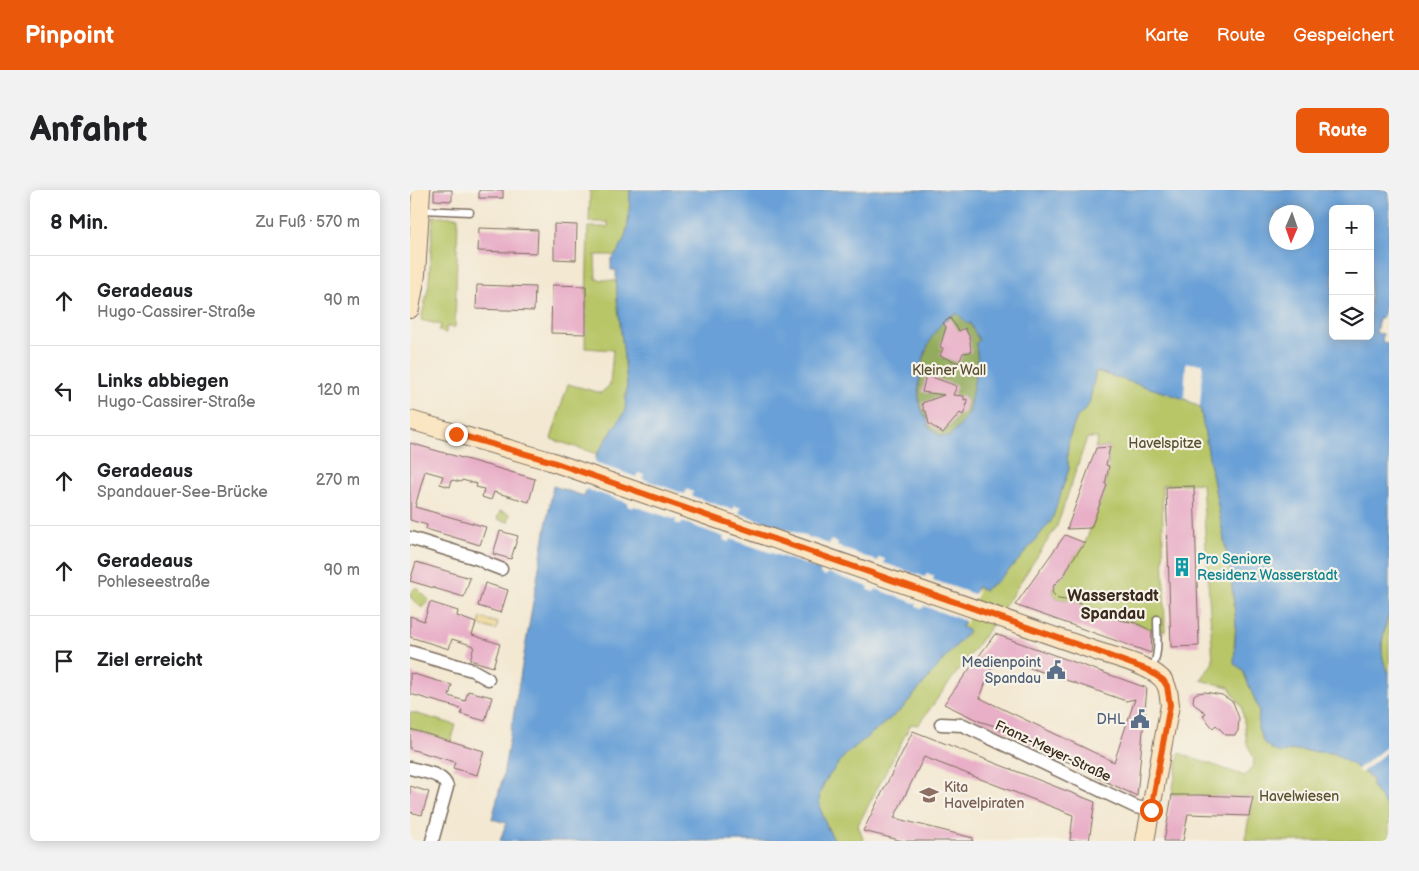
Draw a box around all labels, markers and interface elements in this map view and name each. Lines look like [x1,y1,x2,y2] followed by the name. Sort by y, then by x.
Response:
[25,21,114,50] text: Pinpoint
[1145,25,1189,46] text: Karte
[1217,25,1265,46] text: Route
[1293,25,1394,46] text: Gespeichert
[1296,108,1389,153] button: Route
[30,109,148,152] text: Anfahrt
[1269,205,1314,250] north arrow
[1329,205,1374,340] map controls
[1329,205,1374,250] button: +
[50,210,108,235] text: 8 Min.
[256,213,360,232] text: Zu Fuß · 570 m
[1329,250,1374,295] button: −
[97,280,193,303] text: Geradeaus
[50,287,78,315] icon: ahead
[324,291,360,310] text: 90 m
[1329,295,1374,340] button: layers
[97,303,255,322] text: Hugo-Cassirer-Straße
[912,362,986,379] park label: Kleiner Wall
[97,370,229,393] text: Links abbiegen
[50,377,78,405] icon: left
[317,381,360,400] text: 120 m
[97,393,255,412] text: Hugo-Cassirer-Straße
[445,423,468,446] route end
[1128,435,1202,452] park label: Havelspitze
[97,460,193,483] text: Geradeaus
[50,467,78,495] icon: ahead
[316,471,360,490] text: 270 m
[97,483,268,502] text: Spandauer-See-Brücke
[97,550,193,573] text: Geradeaus
[1197,551,1338,584] place label: Pro Seniore Residenz Wasserstadt
[1171,556,1193,578] building icon: Pro Seniore Residenz Wasserstadt
[50,557,78,585] icon: ahead
[324,561,360,580] text: 90 m
[97,573,210,592] text: Pohleseestraße
[1067,587,1159,624] district label: Wasserstadt Spandau
[50,647,78,675] icon: arrive
[97,649,203,672] text: Ziel erreicht
[962,654,1042,687] place label: Medienpoint Spandau
[1045,659,1067,681] public building icon: Medienpoint Spandau
[1129,708,1151,730] public building icon: DHL
[1097,711,1125,728] place label: DHL
[992,717,1114,785] street label: Franz-Meyer-Straße
[944,779,1024,812] place label: Kita Havelpiraten
[918,784,940,806] school or university icon: Kita Havelpiraten
[1259,788,1339,805] park label: Havelwiesen
[1140,799,1163,822] route start

